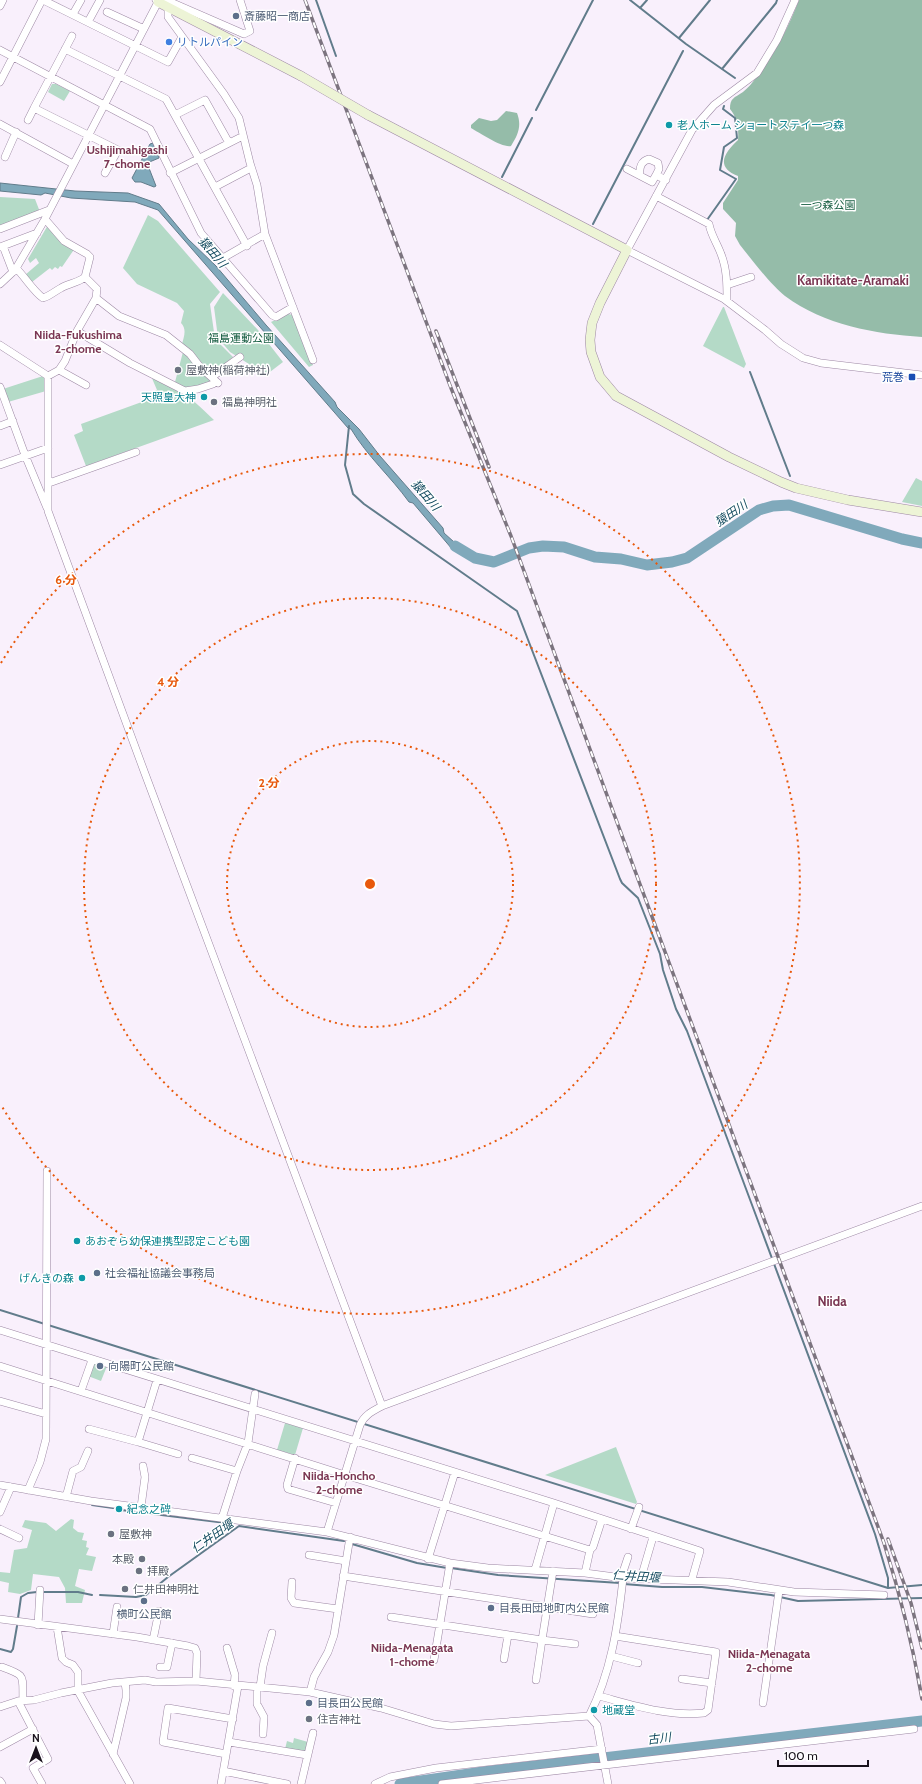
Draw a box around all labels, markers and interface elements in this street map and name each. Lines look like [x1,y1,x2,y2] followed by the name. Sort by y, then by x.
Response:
[244,9,310,23] place label: 斎藤昭一商店
[231,11,241,21] marker: 斎藤昭一商店
[177,35,243,49] place label: リトルパイン
[164,37,174,47] marker: リトルパイン
[677,118,844,132] place label: 老人ホーム ショートステイ一つ森
[664,120,674,130] marker: 老人ホーム ショートステイ一つ森
[86,142,168,171] district label: Ushijimahigashi 7-chome
[801,198,856,212] park label: 一つ森公園
[196,233,232,272] water label: 猿田川
[797,272,909,288] district label: Kamikitate-Aramaki
[34,327,122,356] district label: Niida-Fukushima 2-chome
[208,331,274,345] park label: 福島運動公園
[186,363,270,377] place label: 屋敷神(稲荷神社)
[173,365,183,375] marker: 屋敷神(稲荷神社)
[882,370,904,384] place label: 荒巻
[907,372,917,382] marker: 荒巻
[141,390,196,404] place label: 天照皇大神
[199,392,209,402] marker: 天照皇大神
[222,395,277,409] place label: 福島神明社
[209,397,219,407] marker: 福島神明社
[409,476,445,515] water label: 猿田川
[712,496,752,529] water label: 猿田川
[55,572,77,587] text: 6 分
[157,674,179,689] text: 4 分
[258,775,280,790] text: 2 分
[363,877,377,891] centre of rings
[85,1234,250,1248] place label: あおぞら幼保連携型認定こども園
[72,1236,82,1246] marker: あおぞら幼保連携型認定こども園
[105,1266,215,1280] place label: 社会福祉協議会事務局
[92,1268,102,1278] marker: 社会福祉協議会事務局
[19,1271,74,1285] place label: げんきの森
[77,1273,87,1283] marker: げんきの森
[817,1293,847,1309] district label: Niida
[108,1359,174,1373] place label: 向陽町公民館
[95,1361,105,1371] marker: 向陽町公民館
[303,1468,376,1497] district label: Niida-Honcho 2-chome
[127,1502,171,1516] place label: 紀念之碑
[114,1504,124,1514] marker: 紀念之碑
[188,1515,238,1556] water label: 仁井田堰
[119,1527,152,1541] place label: 屋敷神
[106,1529,116,1539] marker: 屋敷神
[112,1552,134,1566] place label: 本殿
[137,1554,147,1564] marker: 本殿
[147,1564,169,1578] place label: 拝殿
[134,1566,144,1576] marker: 拝殿
[612,1567,662,1585] water label: 仁井田堰
[133,1582,199,1596] place label: 仁井田神明社
[120,1584,130,1594] marker: 仁井田神明社
[139,1596,149,1606] marker: 横町公民館
[499,1601,609,1615] place label: 目長田団地町内公民館
[486,1603,496,1613] marker: 目長田団地町内公民館
[117,1607,172,1621] place label: 横町公民館
[371,1640,453,1669] district label: Niida-Menagata 1-chome
[728,1646,810,1675] district label: Niida-Menagata 2-chome
[317,1696,383,1710] place label: 目長田公民館
[304,1698,314,1708] marker: 目長田公民館
[602,1703,635,1717] place label: 地蔵堂
[589,1705,599,1715] marker: 地蔵堂
[317,1712,361,1726] place label: 住吉神社
[304,1714,314,1724] marker: 住吉神社
[16,1728,56,1768] north arrow
[646,1729,674,1747] water label: 古川
[32,1731,40,1745] text: N
[778,1742,868,1768] scale bar
[784,1748,818,1763] text: 100 m

